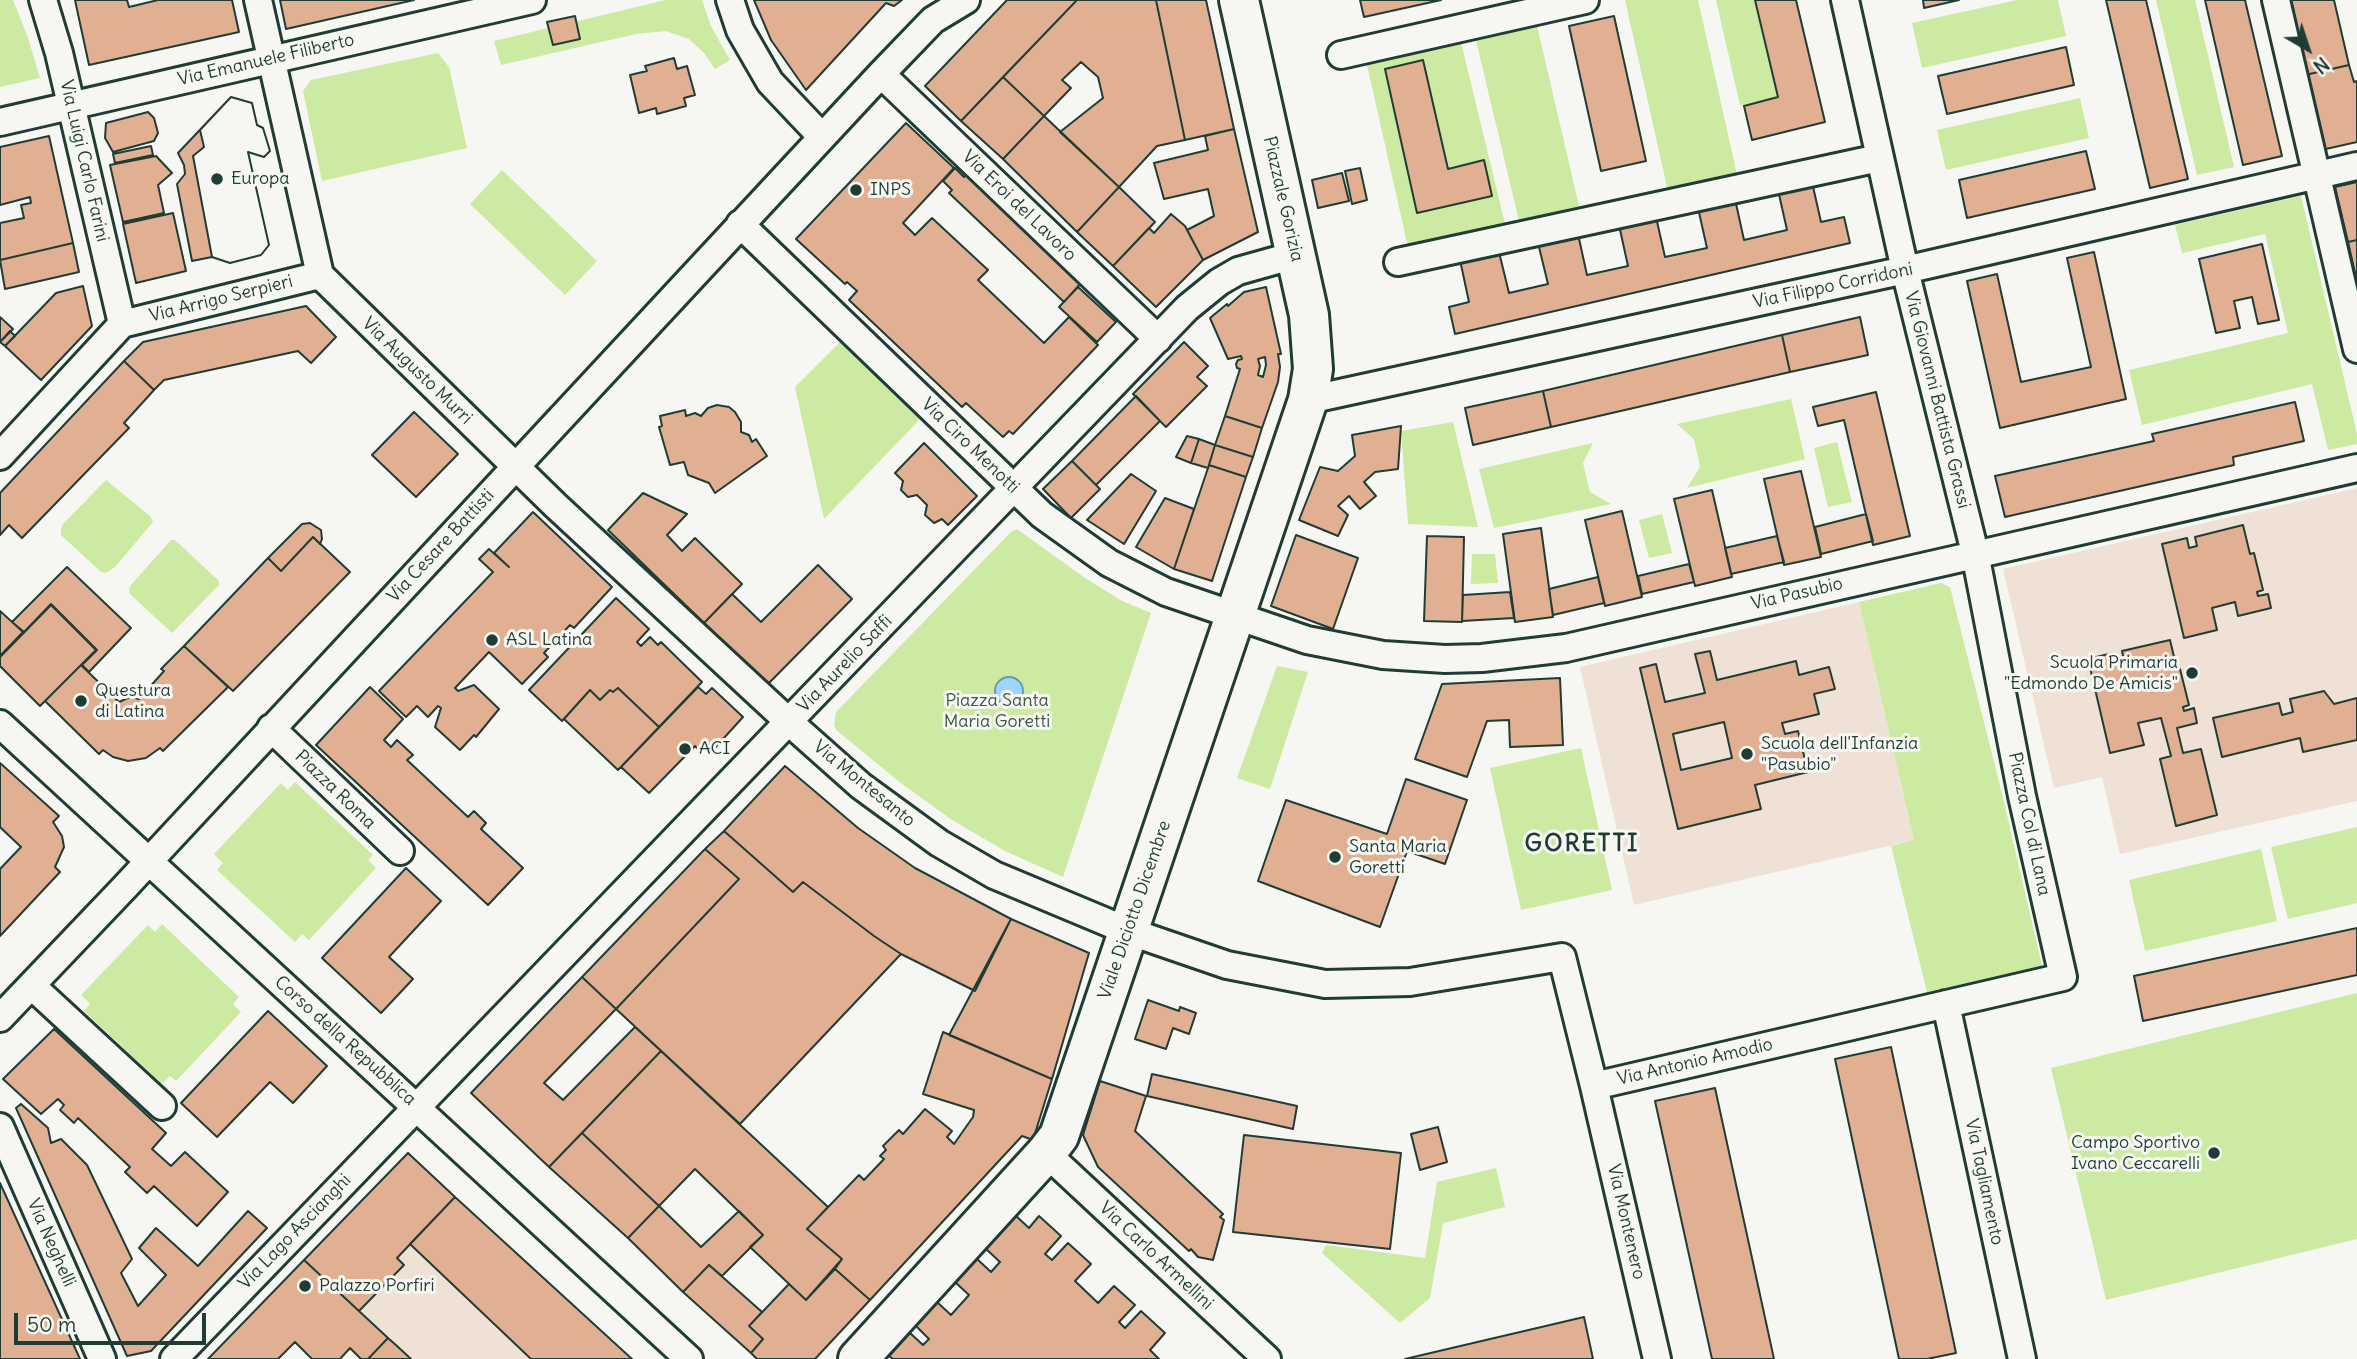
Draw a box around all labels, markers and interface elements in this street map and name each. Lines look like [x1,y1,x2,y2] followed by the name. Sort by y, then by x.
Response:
[2273,14,2343,84] north arrow
[176,29,356,91] street label: Via Emanuele Filiberto
[2309,52,2334,79] text: N
[55,78,113,244] street label: Via Luigi Carlo Farini
[1258,134,1308,264] street label: Piazzale Gorizia
[957,146,1081,266] street label: Via Eroi del Lavoro
[231,168,290,190] place label: Europa
[209,171,225,187] marker: Europa
[870,179,911,201] place label: INPS
[848,182,864,198] marker: INPS
[1751,259,1915,313] street label: Via Filippo Corridoni
[147,271,295,327] street label: Via Arrigo Serpieri
[1900,289,1974,511] street label: Via Giovanni Battista Grassi
[357,313,477,429] street label: Via Augusto Murri
[916,394,1024,498] street label: Via Ciro Menotti
[383,485,499,607] street label: Via Cesare Battisti
[1749,573,1845,615] street label: Via Pasubio
[793,611,897,717] street label: Via Aurelio Saffi
[506,629,592,651] place label: ASL Latina
[484,632,500,648] marker: ASL Latina
[2004,652,2178,694] place label: Scuola Primaria "Edmondo De Amicis"
[2184,665,2200,681] marker: Scuola Primaria "Edmondo De Amicis"
[95,680,171,722] place label: Questura di Latina
[944,690,1050,732] park label: Piazza Santa Maria Goretti
[73,693,89,709] marker: Questura di Latina
[1761,733,1918,776] place label: Scuola dell'Infanzia "Pasubio"
[809,736,919,832] street label: Via Montesanto
[699,738,730,760] place label: ACI
[677,741,693,757] marker: ACI
[290,746,380,834] street label: Piazza Roma
[1739,746,1755,762] marker: Scuola dell'Infanzia "Pasubio"
[2003,750,2055,898] street label: Piazza Col di Lana
[1094,818,1176,1002] street label: Viale Diciotto Dicembre
[1525,830,1639,858] district label: GORETTI
[1349,836,1447,878] place label: Santa Maria Goretti
[1327,849,1343,865] marker: Santa Maria Goretti
[270,972,420,1110] street label: Corso della Repubblica
[1615,1034,1775,1090] street label: Via Antonio Amodio
[1960,1117,2008,1247] street label: Via Tagliamento
[2071,1132,2200,1174] place label: Campo Sportivo Ivano Ceccarelli
[2206,1145,2222,1161] marker: Campo Sportivo Ivano Ceccarelli
[1602,1162,1650,1282] street label: Via Montenero
[234,1170,356,1294] street label: Via Lago Ascianghi
[22,1196,80,1290] street label: Via Neghelli
[1094,1197,1218,1315] street label: Via Carlo Armellini
[319,1275,435,1297] place label: Palazzo Porfiri
[297,1278,313,1294] marker: Palazzo Porfiri
[18,1300,210,1344] scale bar
[27,1311,76,1338] text: 50 m

